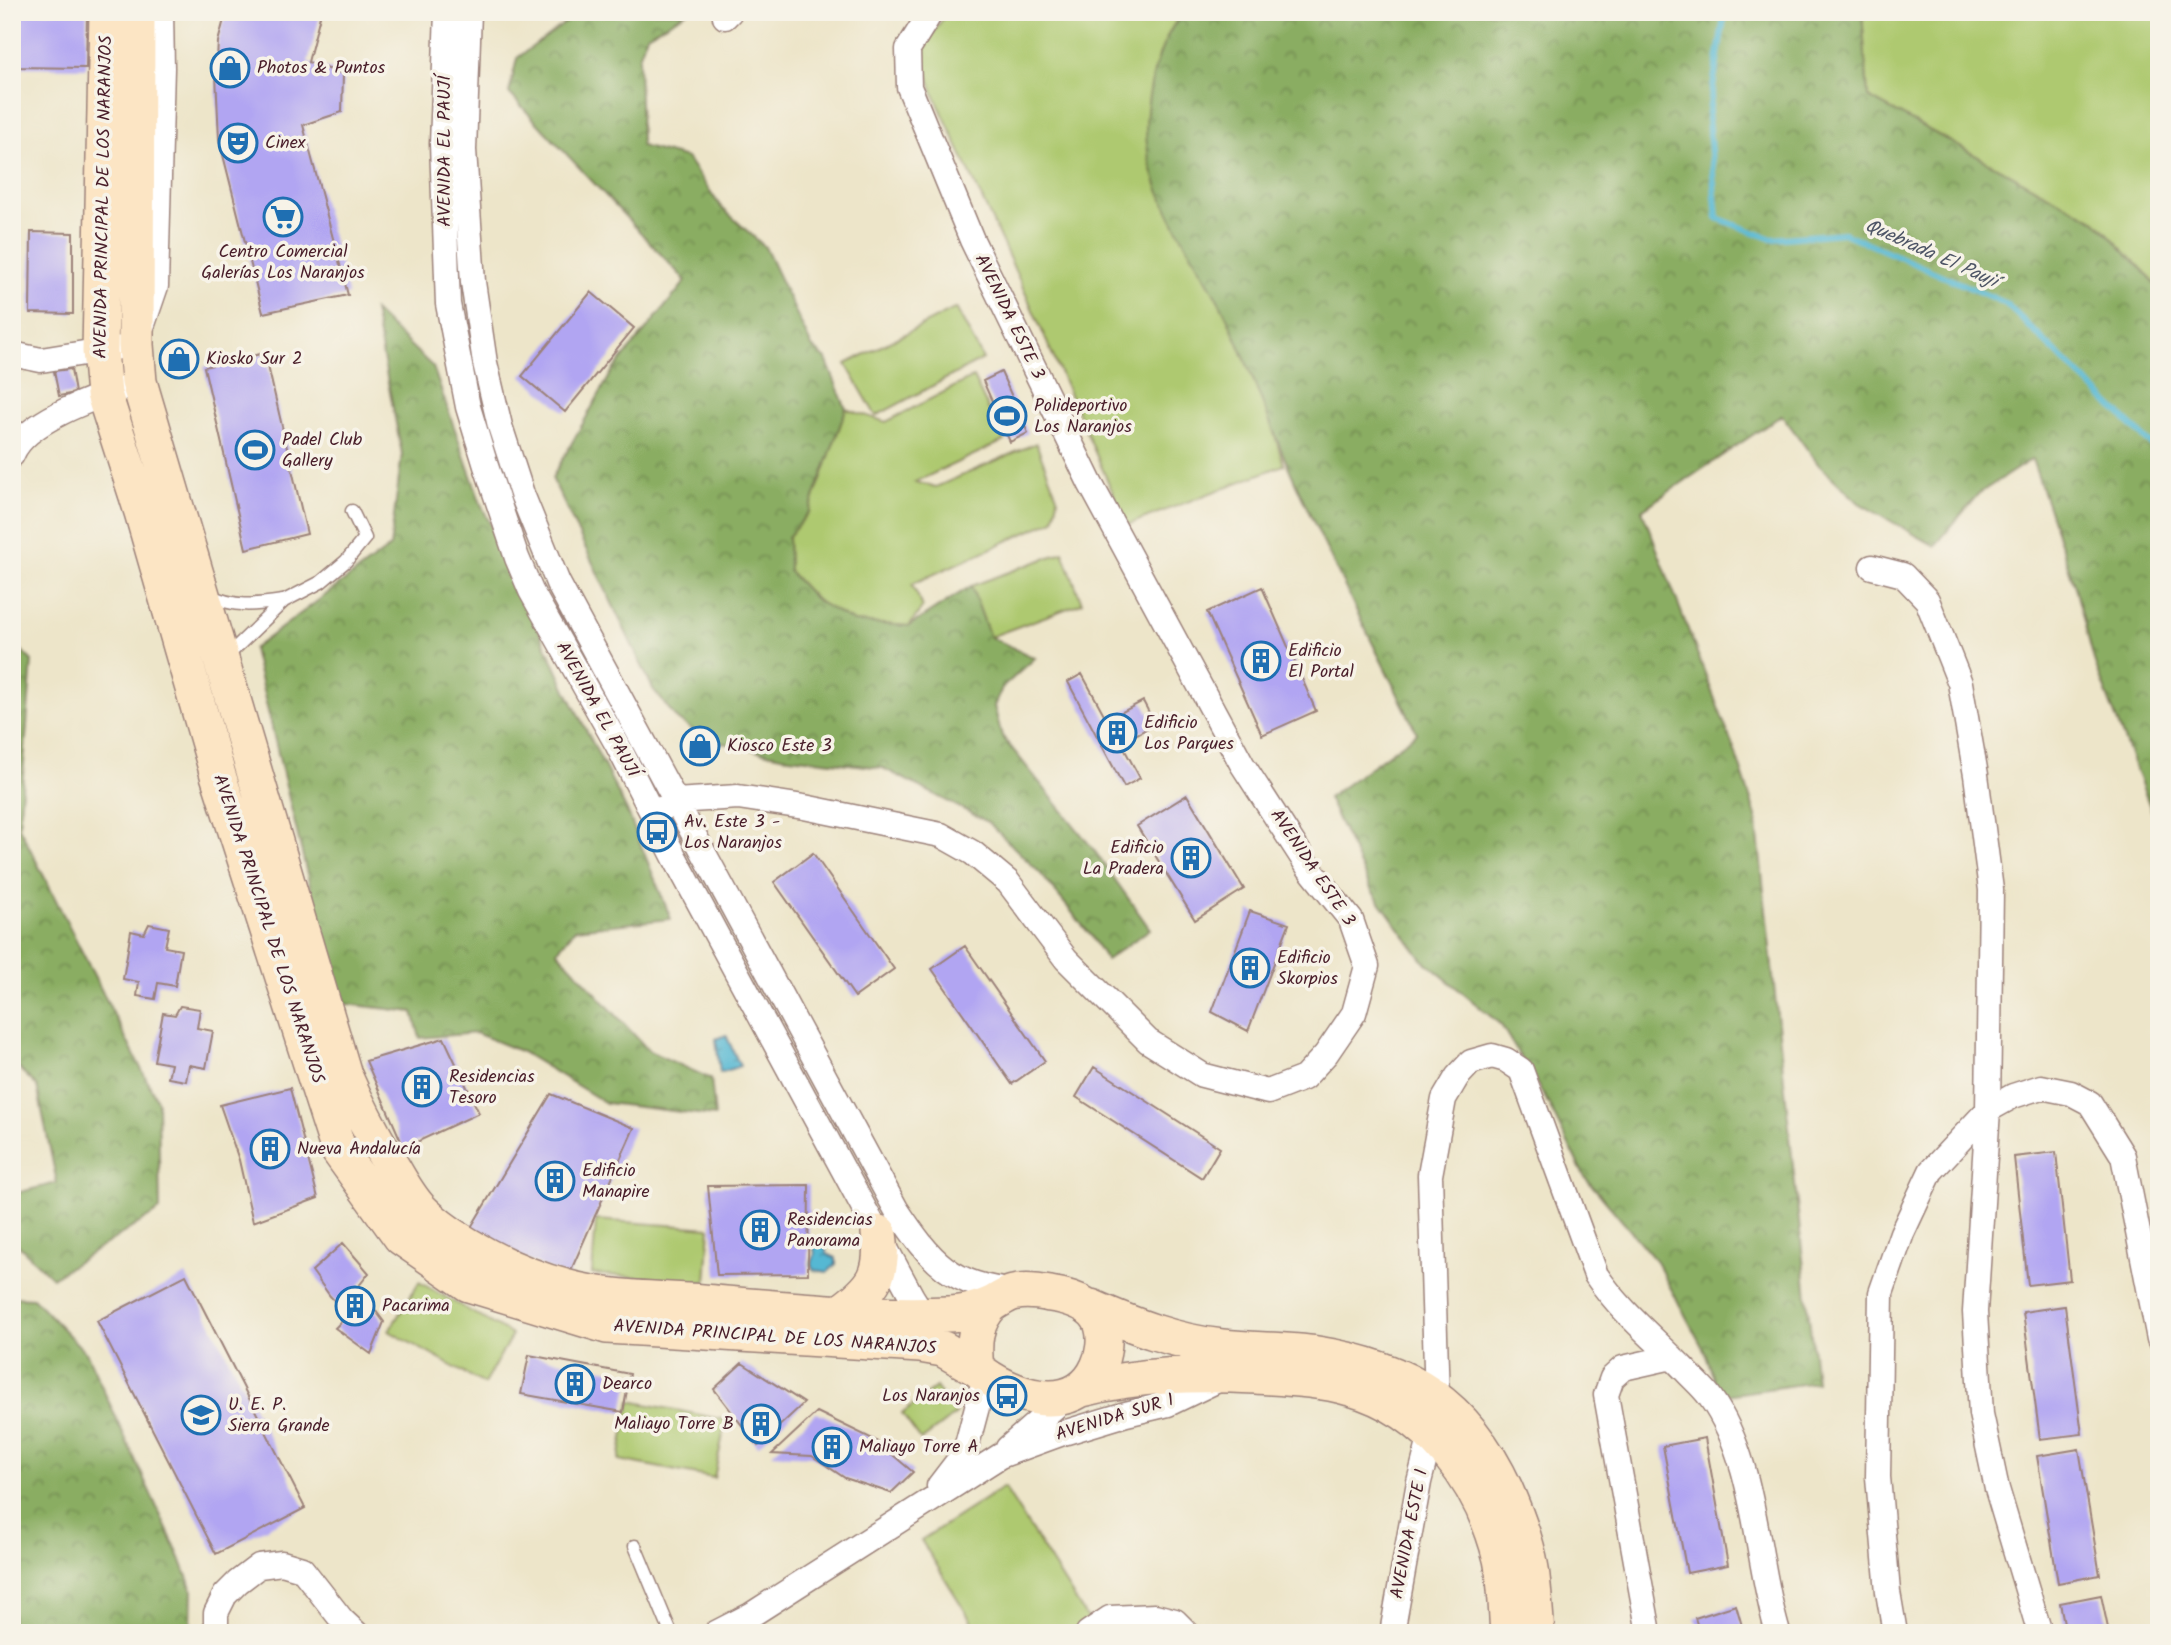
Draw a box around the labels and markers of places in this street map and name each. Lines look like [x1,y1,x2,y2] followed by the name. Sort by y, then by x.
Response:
[209,47,251,89] shop icon: Photos & Puntos
[257,54,386,83] place label: Photos & Puntos
[217,122,259,164] theatre icon: Cinex
[265,129,306,158] place label: Cinex
[262,196,304,238] supermarket icon: Centro Comercial Galerías Los Naranjos
[201,238,365,288] place label: Centro Comercial Galerías Los Naranjos
[158,338,200,380] shop icon: Kiosko Sur 2
[206,345,302,374] place label: Kiosko Sur 2
[1034,392,1132,442] place label: Polideportivo Los Naranjos
[986,395,1028,437] sports icon: Polideportivo Los Naranjos
[282,426,363,476] place label: Padel Club Gallery
[234,429,276,471] sports icon: Padel Club Gallery
[1288,637,1354,687] place label: Edificio El Portal
[1240,640,1282,682] building icon: Edificio El Portal
[1144,709,1234,759] place label: Edificio Los Parques
[1096,712,1138,754] building icon: Edificio Los Parques
[679,725,721,767] shop icon: Kiosco Este 3
[727,732,832,761] place label: Kiosco Este 3
[684,808,782,858] place label: Av. Este 3 - Los Naranjos
[636,811,678,853] bus stop icon: Av. Este 3 - Los Naranjos
[1083,834,1164,884] place label: Edificio La Pradera
[1170,837,1212,879] building icon: Edificio La Pradera
[1277,944,1338,994] place label: Edificio Skorpios
[1229,947,1271,989] building icon: Edificio Skorpios
[449,1063,535,1113] place label: Residencias Tesoro
[401,1066,443,1108] building icon: Residencias Tesoro
[249,1128,291,1170] building icon: Nueva Andalucía
[297,1135,421,1164] place label: Nueva Andalucía
[582,1157,650,1207] place label: Edificio Manapire
[534,1160,576,1202] building icon: Edificio Manapire
[787,1206,873,1256] place label: Residencias Panorama
[739,1209,781,1251] building icon: Residencias Panorama
[334,1285,376,1327] building icon: Pacarima
[382,1292,450,1321] place label: Pacarima
[554,1363,596,1405] building icon: Dearco
[602,1370,652,1399] place label: Dearco
[986,1375,1028,1417] bus stop icon: Los Naranjos
[882,1382,980,1411] place label: Los Naranjos
[228,1391,330,1441] place label: U. E. P. Sierra Grande
[180,1394,222,1436] school or university icon: U. E. P. Sierra Grande
[740,1403,782,1445] building icon: Maliayo Torre B
[614,1410,734,1439] place label: Maliayo Torre B
[811,1426,853,1468] building icon: Maliayo Torre A
[859,1433,979,1462] place label: Maliayo Torre A

